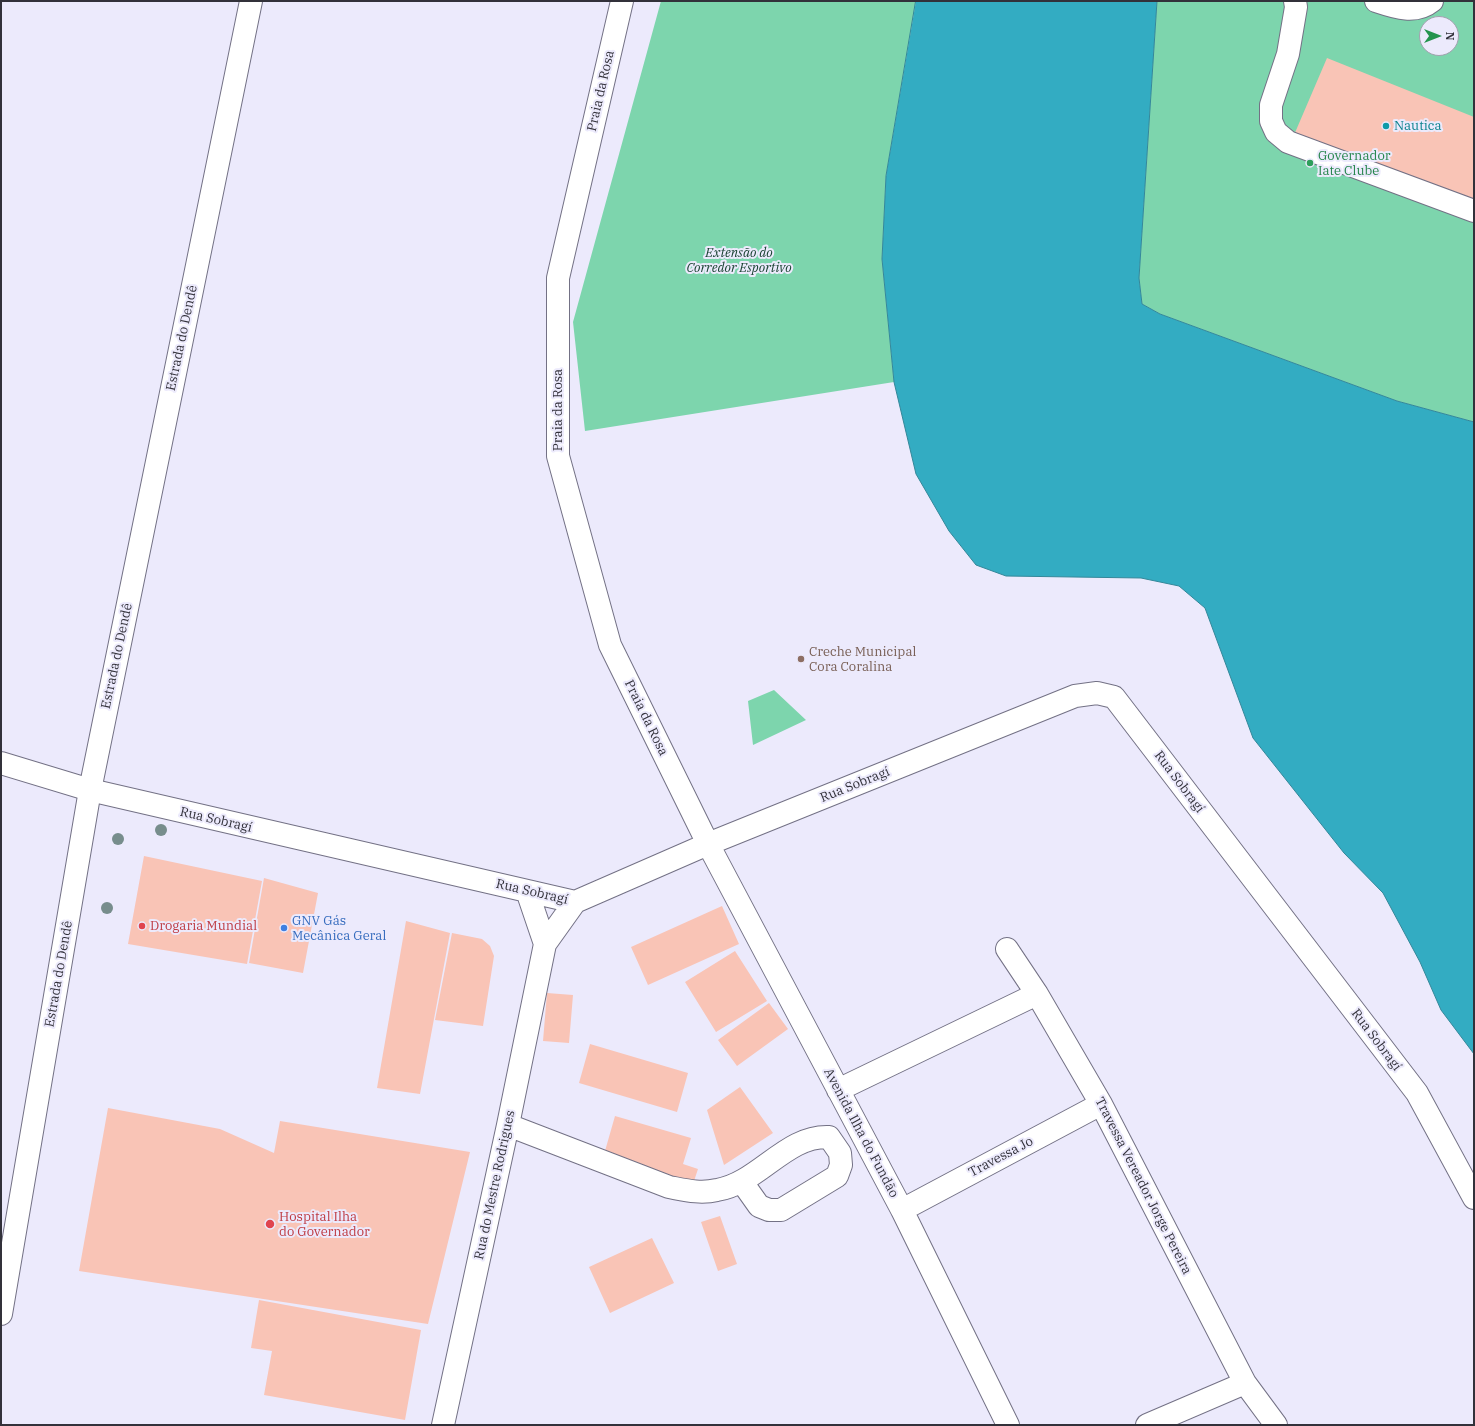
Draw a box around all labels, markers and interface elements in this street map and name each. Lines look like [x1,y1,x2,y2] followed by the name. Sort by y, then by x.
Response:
[1419,16,1459,56] north arrow
[1443,32,1457,40] text: N
[584,49,618,133] street label: Praia da Rosa
[1394,118,1442,134] place label: Nautica
[1381,121,1391,131] marker: Nautica
[1318,148,1391,179] place label: Governador Iate Clube
[1305,158,1315,168] marker: Governador Iate Clube
[686,245,792,276] park label: Extensão do Corredor Esportivo
[163,284,201,392] street label: Estrada do Dendê
[550,369,566,451] street label: Praia da Rosa
[98,602,136,710] street label: Estrada do Dendê
[809,644,916,675] place label: Creche Municipal Cora Coralina
[796,654,806,664] marker: Creche Municipal Cora Coralina
[621,678,671,758] street label: Praia da Rosa
[1151,748,1207,816] street label: Rua Sobragí
[818,764,892,806] street label: Rua Sobragí
[178,804,254,836] street label: Rua Sobragí
[494,876,570,908] street label: Rua Sobragí
[292,913,386,944] place label: GNV Gás Mecânica Geral
[150,918,257,934] place label: Drogaria Mundial
[42,920,76,1028] street label: Estrada do Dendê
[137,921,147,931] marker: Drogaria Mundial
[279,923,289,933] marker: GNV Gás Mecânica Geral
[1348,1006,1404,1074] street label: Rua Sobragí
[820,1066,902,1200] street label: Avenida Ilha do Fundão
[1091,1095,1195,1277] street label: Travessa Vereador Jorge Pereira
[472,1109,518,1261] street label: Rua do Mestre Rodrigues
[966,1134,1036,1180] street label: Travessa Jo
[279,1209,370,1240] place label: Hospital Ilha do Governador
[264,1218,276,1230] marker: Hospital Ilha do Governador

